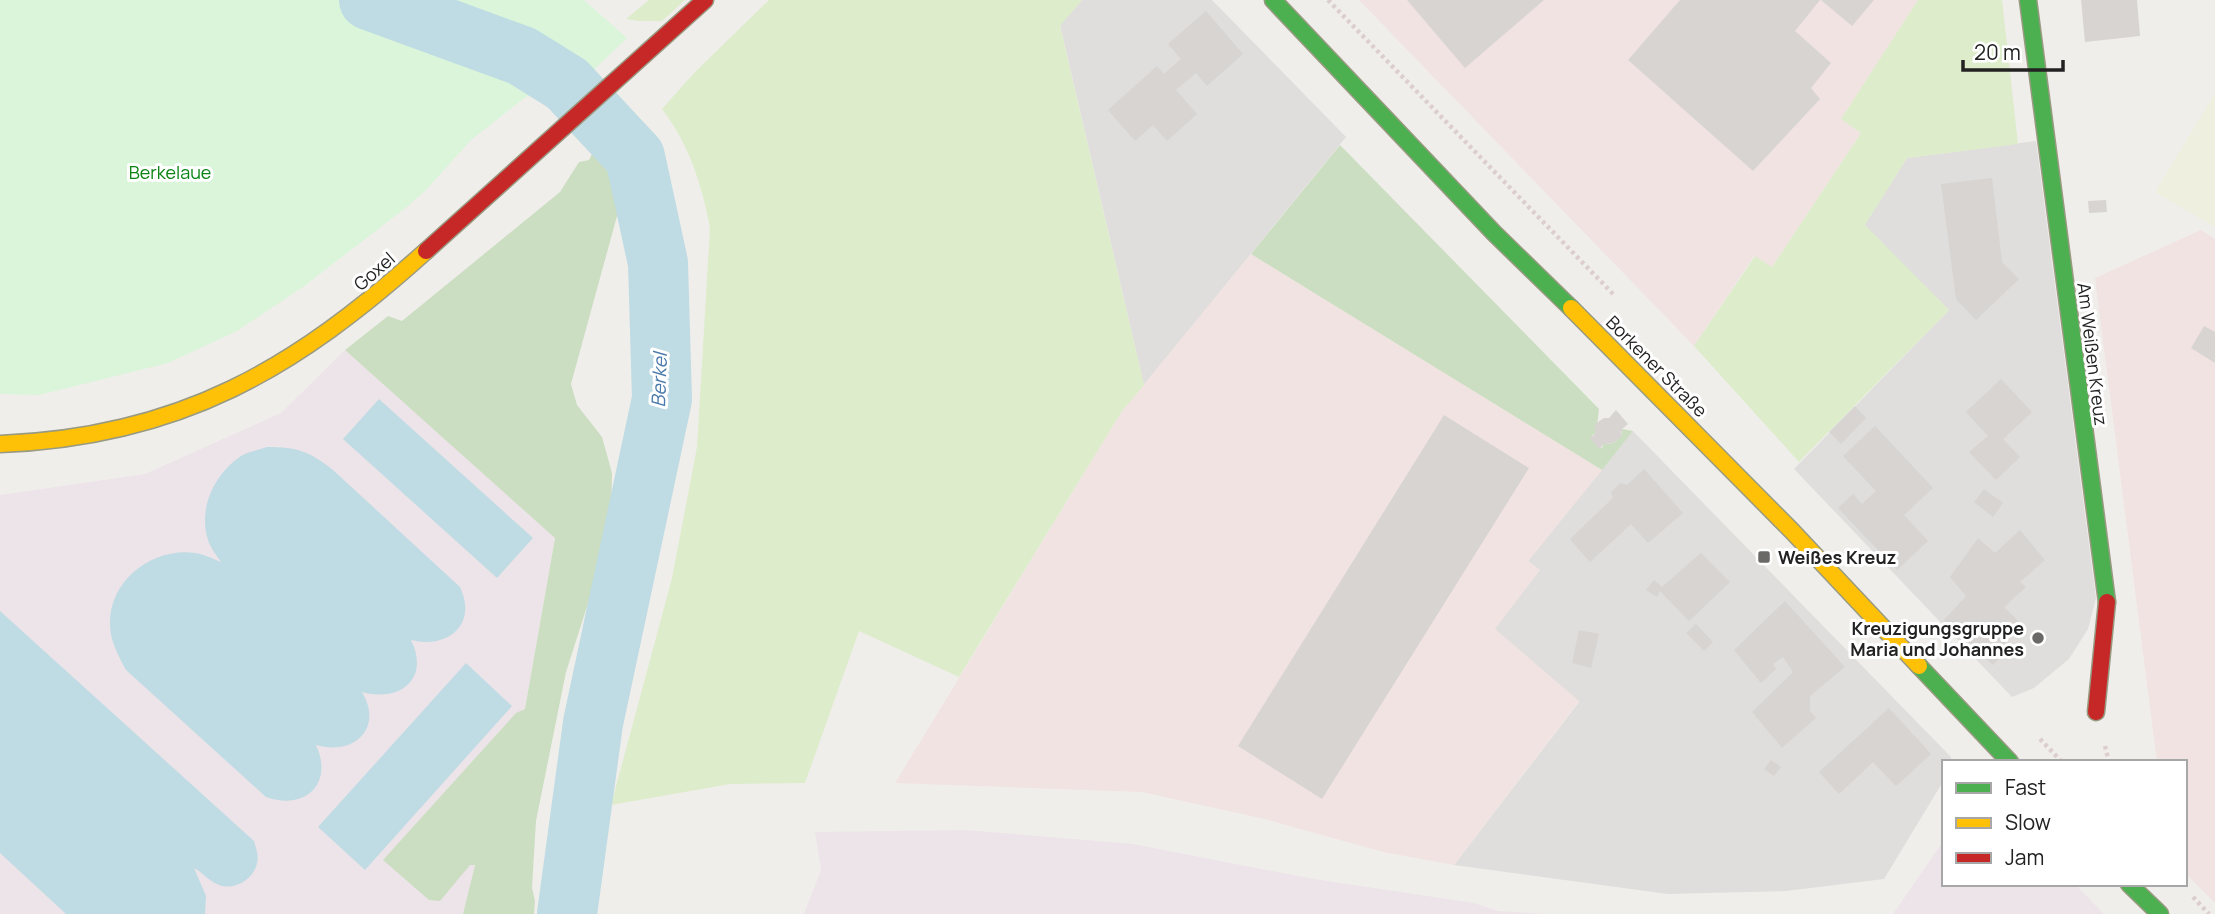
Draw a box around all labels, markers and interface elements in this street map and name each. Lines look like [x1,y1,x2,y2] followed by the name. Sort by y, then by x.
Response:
[1963,28,2063,72] scale bar
[1974,38,2021,66] text: 20 m
[129,160,211,184] park label: Berkelaue
[348,247,400,295] street label: Goxel
[2072,281,2114,427] street label: Am Weißen Kreuz
[1601,310,1713,422] street label: Borkener Straße
[645,350,673,408] water label: Berkel
[1778,545,1896,569] place label: Weißes Kreuz
[1756,549,1772,565] marker: Weißes Kreuz
[1850,616,2024,661] place label: Kreuzigungsgruppe Maria und Johannes
[2030,630,2046,646] marker: Kreuzigungsgruppe Maria und Johannes
[1942,760,2187,886] legend
[2005,773,2046,801] text: Fast
[2005,808,2051,836] text: Slow
[2005,843,2044,871] text: Jam

